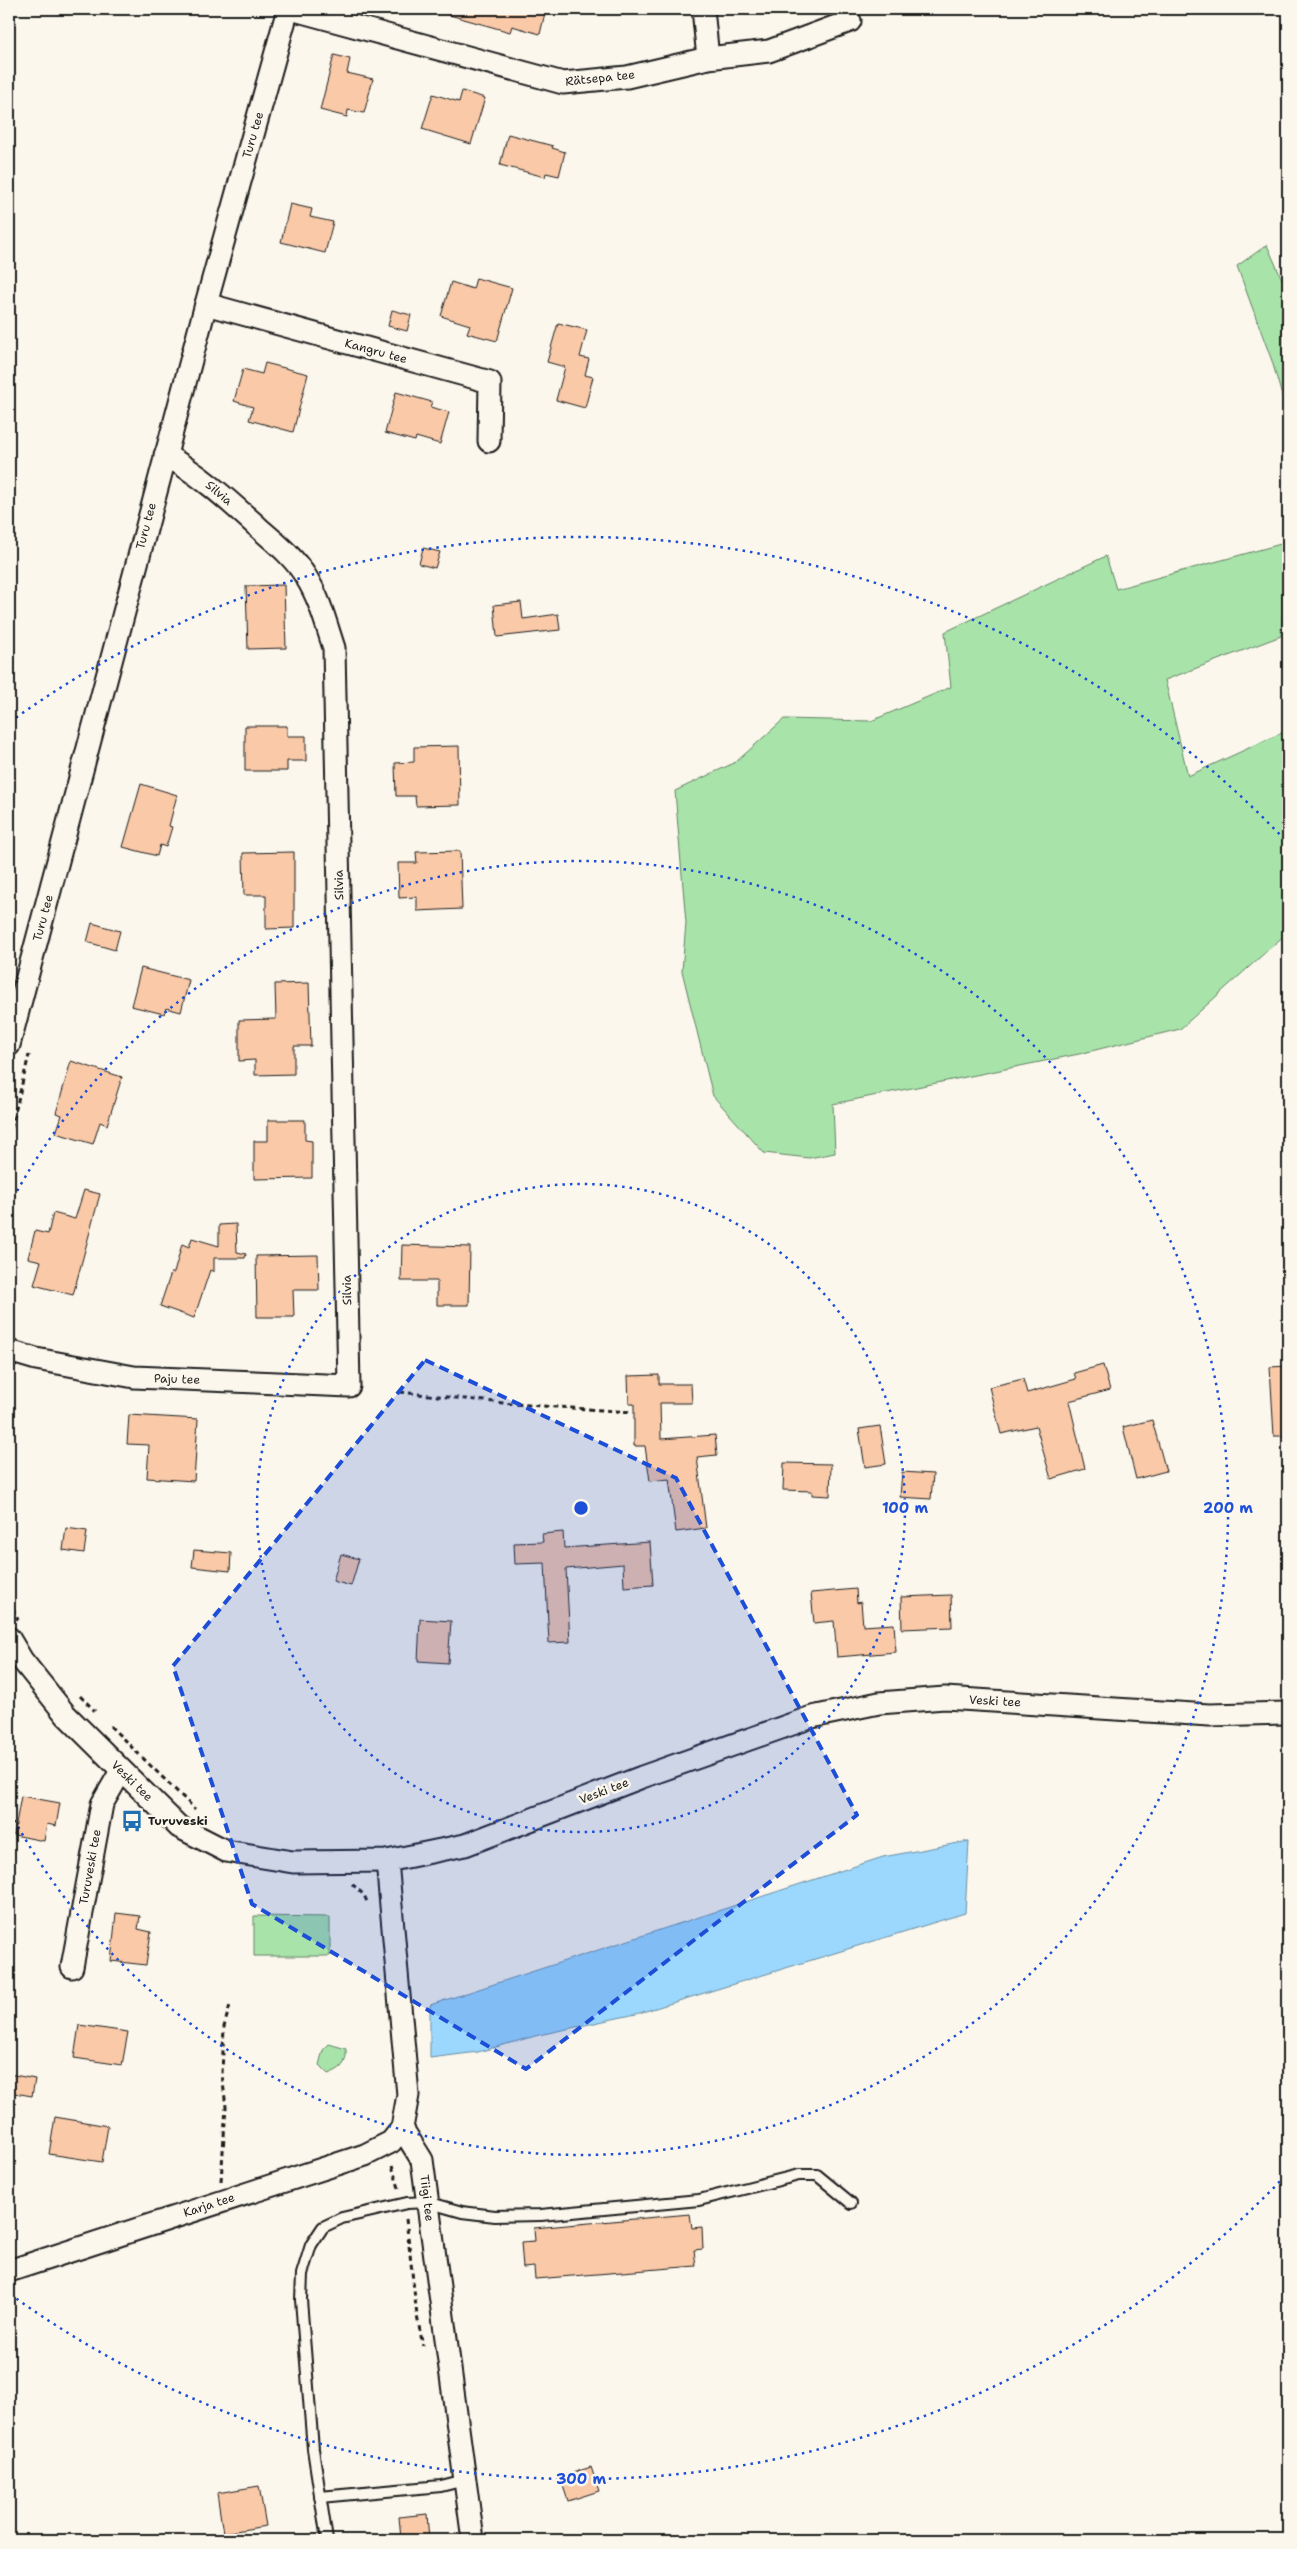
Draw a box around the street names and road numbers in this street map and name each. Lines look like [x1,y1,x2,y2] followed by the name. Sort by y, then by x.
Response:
[564,66,636,90] street label: Rätsepa tee
[239,110,267,160] street label: Turu tee
[343,335,409,367] street label: Kangru tee
[202,477,236,509] street label: Silvia
[132,501,160,551] street label: Turu tee
[331,869,347,900] street label: Silvia
[29,893,57,943] street label: Turu tee
[339,1274,355,1305] street label: Silvia
[154,1370,201,1388] street label: Paju tee
[969,1692,1022,1710] street label: Veski tee
[108,1757,156,1805] street label: Veski tee
[577,1774,631,1808] street label: Veski tee
[75,1828,105,1906] street label: Turuveski tee
[416,2174,438,2222] street label: Tiigi tee
[181,2189,237,2221] street label: Karja tee

